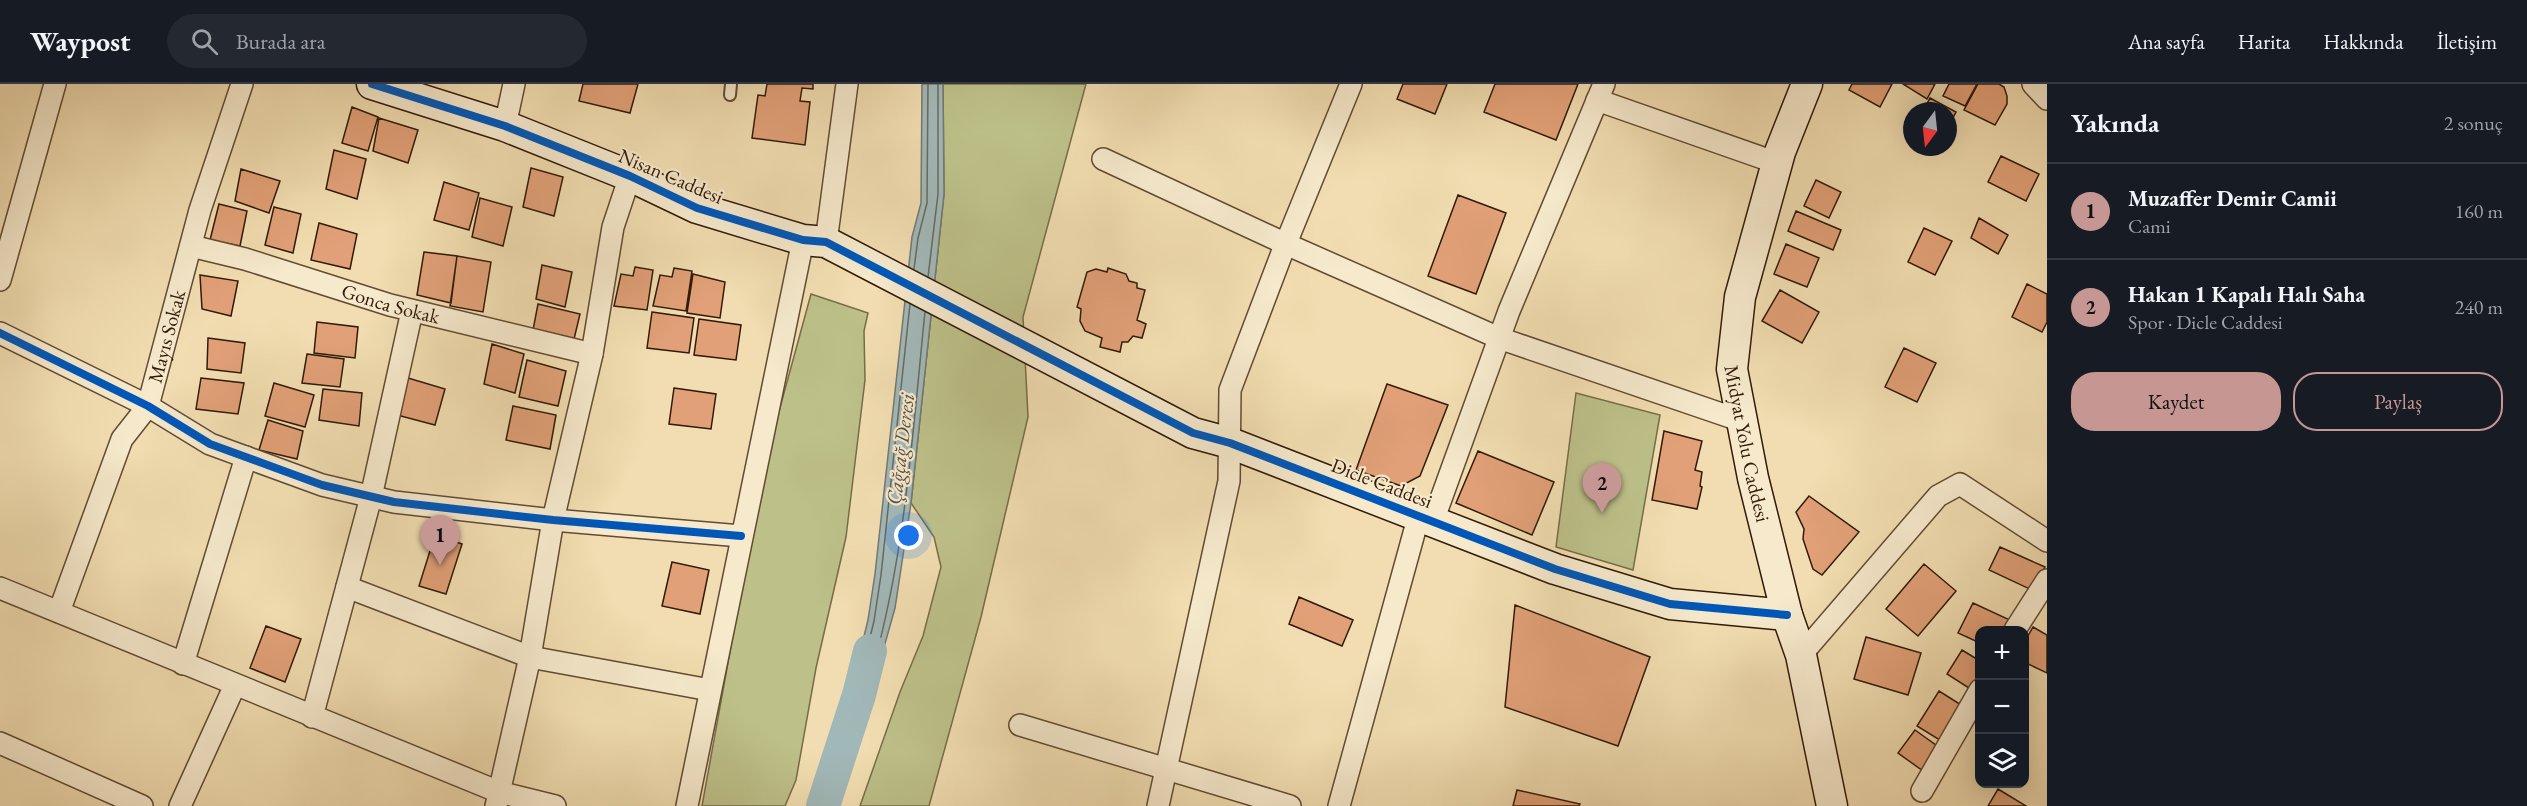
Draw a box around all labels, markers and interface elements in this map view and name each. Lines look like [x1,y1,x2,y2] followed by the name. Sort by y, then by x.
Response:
[167,14,587,68] search box
[30,23,131,59] text: Waypost
[188,25,221,58] icon: search
[236,27,325,56] text: Burada ara
[2128,28,2205,55] text: Ana sayfa
[2238,28,2290,55] text: Harita
[2323,28,2404,55] text: Hakkında
[2437,28,2497,55] text: İletişim
[1903,102,1957,156] north arrow
[2071,106,2159,140] text: Yakında
[2444,110,2503,136] text: 2 sonuç
[615,142,727,210] street label: Nisan Caddesi
[2128,184,2337,213] text: Muzaffer Demir Camii
[2085,198,2096,224] text: 1
[2455,198,2503,224] text: 160 m
[2128,213,2171,239] text: Cami
[338,278,443,330] street label: Gonca Sokak
[2128,280,2365,309] text: Hakan 1 Kapalı Halı Saha
[142,287,191,386] street label: Mayıs Sokak
[2085,294,2096,320] text: 2
[2455,294,2503,320] text: 240 m
[2128,309,2283,335] text: Spor · Dicle Caddesi
[1718,363,1776,525] street label: Midyat Yolu Caddesi
[2071,372,2281,431] button: Kaydet
[2293,372,2503,431] button: Paylaş
[880,391,920,506] water label: Çağçağ Deresi
[1328,452,1436,514] street label: Dicle Caddesi
[1582,464,1622,513] pin: 2
[420,516,460,565] pin: 1
[894,521,923,550] your location
[1975,626,2029,788] map controls
[1975,626,2029,680] button: +
[1975,680,2029,734] button: −
[1975,734,2029,788] button: layers

